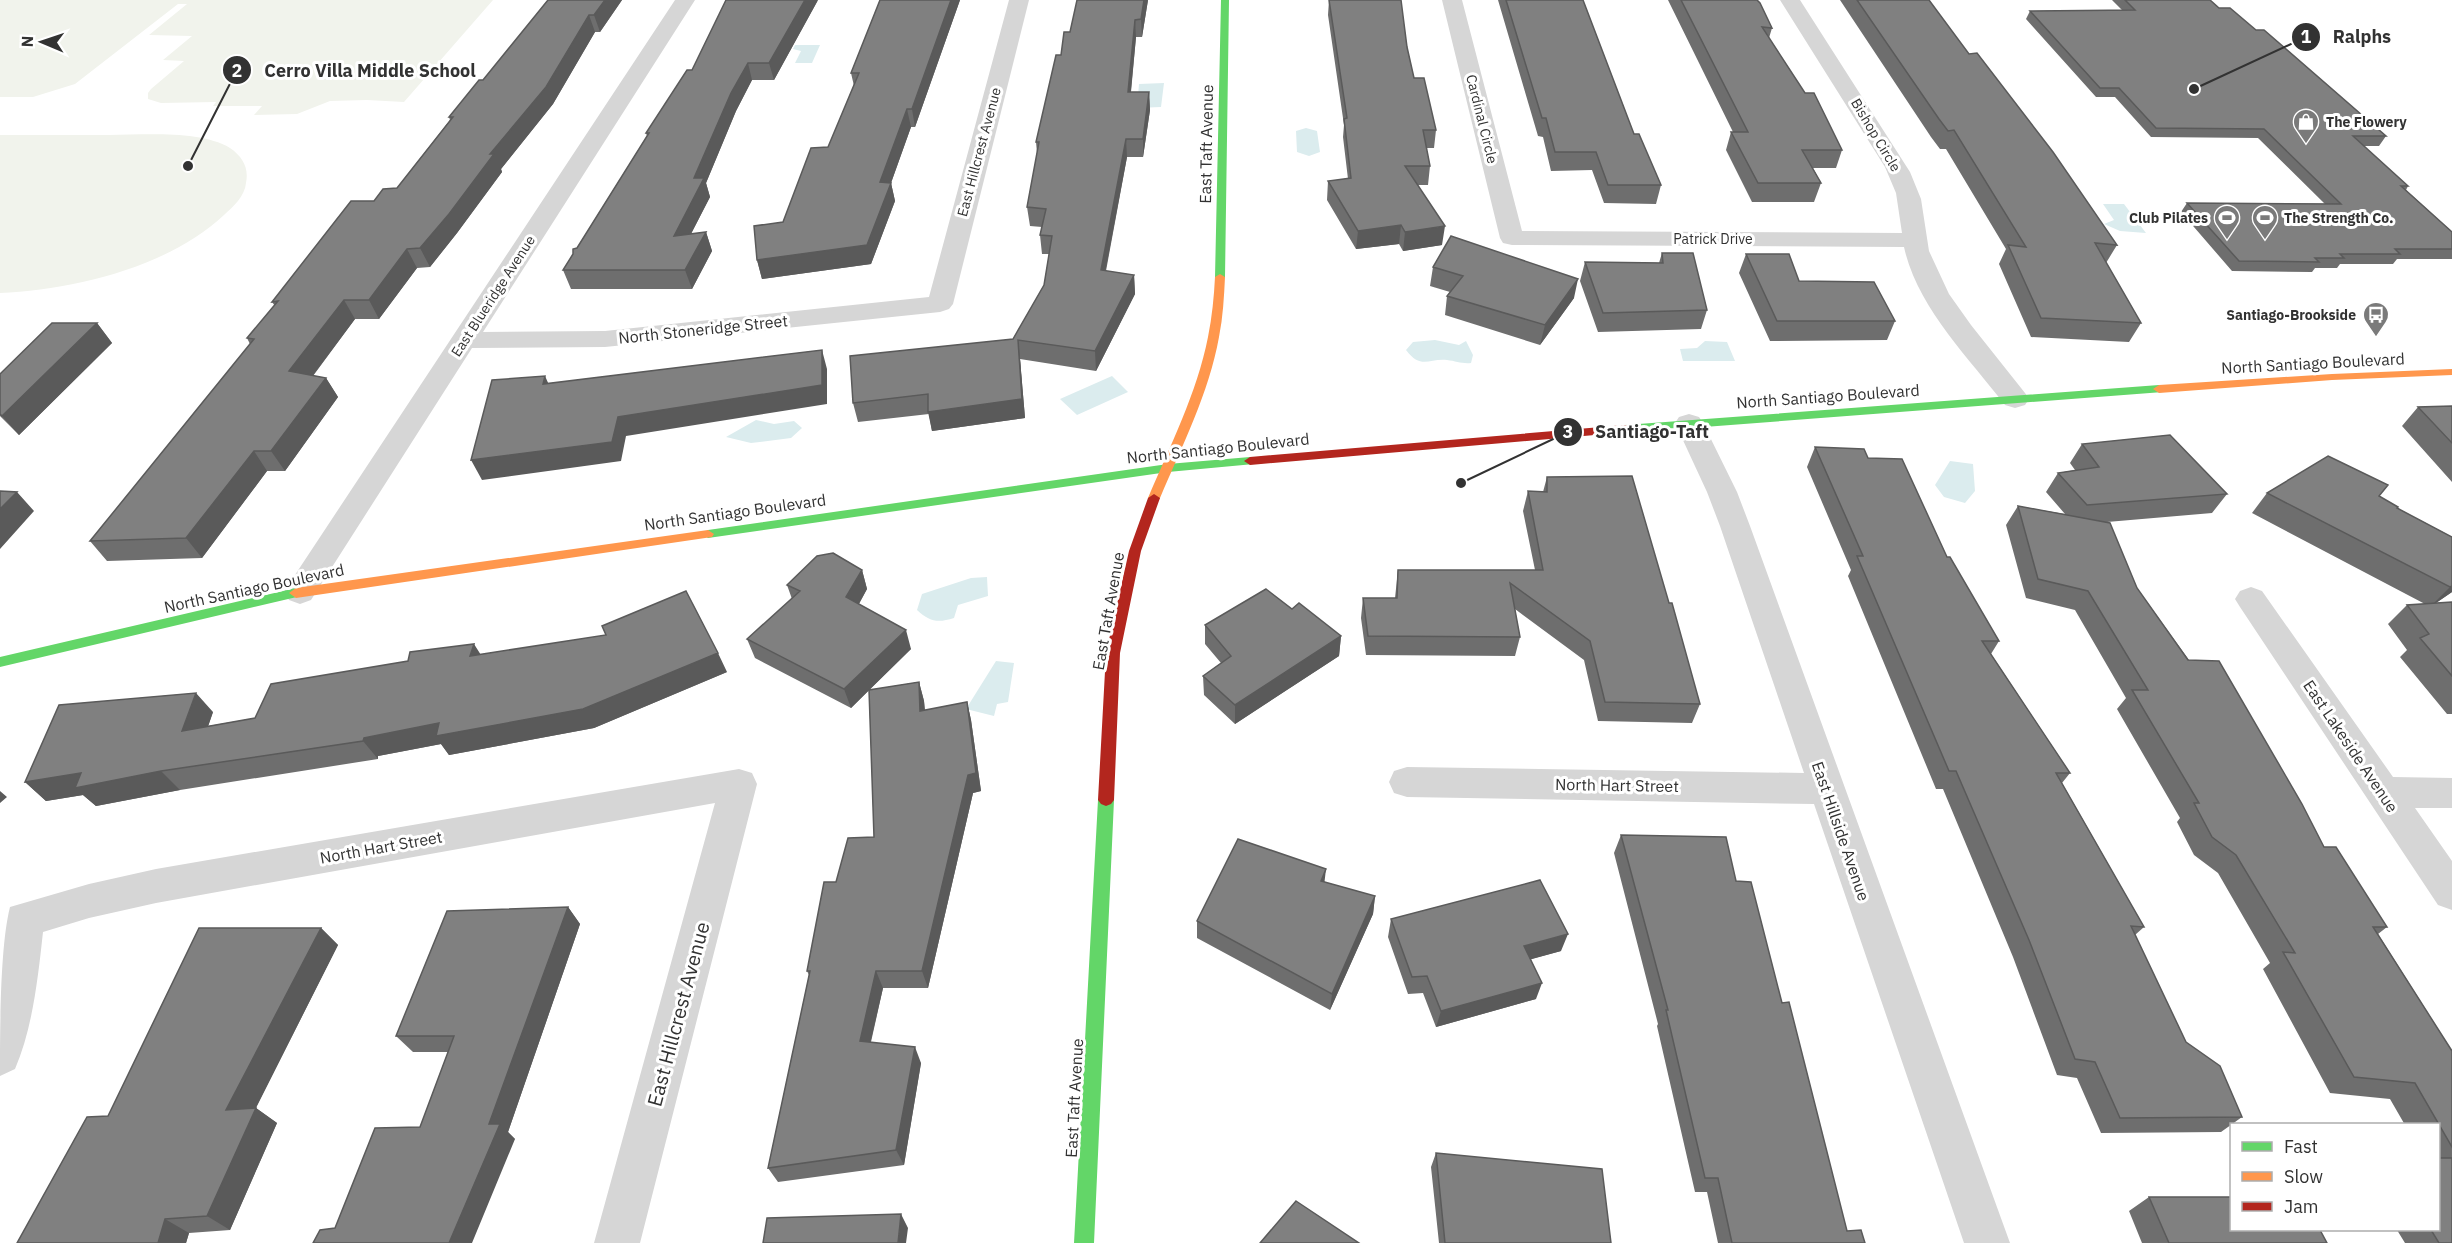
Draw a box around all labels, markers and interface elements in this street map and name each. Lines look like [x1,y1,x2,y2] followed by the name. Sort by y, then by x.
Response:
[12,12,72,72] north arrow
[2291,19,2403,55] callout: Ralphs
[2301,25,2312,48] text: 1
[2333,25,2391,48] text: Ralphs
[17,35,37,48] text: N
[222,52,487,88] callout: Cerro Villa Middle School
[232,59,242,82] text: 2
[264,59,476,82] text: Cerro Villa Middle School
[1462,73,1502,166] street label: Cardinal Circle
[1195,84,1217,204] street label: East Taft Avenue
[953,85,1005,219] street label: East Hillcrest Avenue
[1847,95,1905,175] street label: Bishop Circle
[2291,107,2321,145] shop icon: The Flowery
[2326,113,2407,131] place label: The Flowery
[2212,203,2242,241] sports icon: Club Pilates
[2250,203,2280,241] sports icon: The Strength Co.
[2129,209,2208,227] place label: Club Pilates
[2284,209,2393,227] place label: The Strength Co.
[1673,230,1753,248] street label: Patrick Drive
[447,232,539,360] street label: East Blueridge Avenue
[2361,300,2391,338] bus stop icon: Santiago-Brookside
[2226,306,2356,324] place label: Santiago-Brookside
[617,310,789,348] street label: North Stoneridge Street
[2221,348,2405,378] street label: North Santiago Boulevard
[1736,380,1920,412] street label: North Santiago Boulevard
[1553,414,1721,450] callout: Santiago-Taft
[1563,420,1573,443] text: 3
[1595,420,1709,443] text: Santiago-Taft
[1126,428,1310,468] street label: North Santiago Boulevard
[643,489,827,535] street label: North Santiago Boulevard
[1088,550,1128,672] street label: East Taft Avenue
[162,559,346,617] street label: North Santiago Boulevard
[2299,676,2403,816] street label: East Lakeside Avenue
[1808,759,1874,903] street label: East Hillside Avenue
[1555,774,1679,796] street label: North Hart Street
[318,826,444,868] street label: North Hart Street
[640,919,716,1109] street label: East Hillcrest Avenue
[1061,1038,1087,1158] street label: East Taft Avenue
[2230,1123,2440,1231] legend
[2284,1135,2318,1158] text: Fast
[2284,1165,2323,1188] text: Slow
[2284,1195,2319,1218] text: Jam

